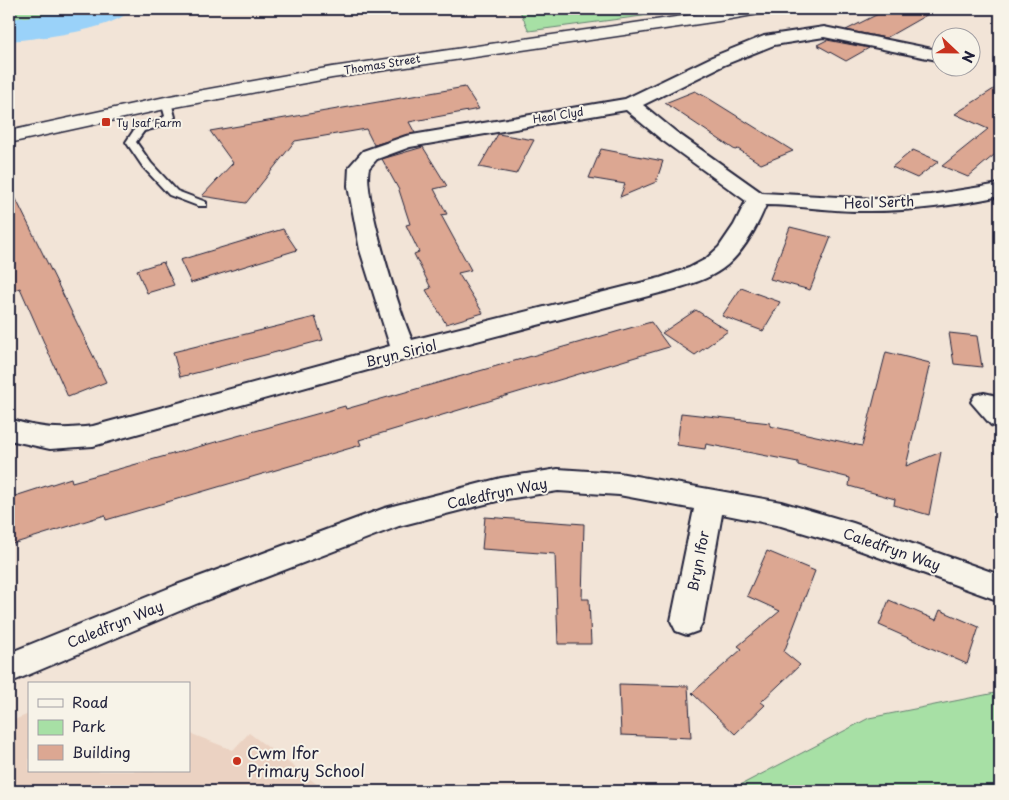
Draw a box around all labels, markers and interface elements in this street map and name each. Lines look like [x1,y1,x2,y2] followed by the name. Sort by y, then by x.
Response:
[932,28,982,78] north arrow
[957,48,980,66] text: N
[343,49,422,78] street label: Thomas Street
[531,103,585,127] street label: Heol Clyd
[116,114,182,131] place label: Ty Isaf Farm
[100,116,112,128] marker: Ty Isaf Farm
[843,190,915,214] street label: Heol Serth
[363,334,439,372] street label: Bryn Siriol
[445,472,549,514] street label: Caledfryn Way
[840,522,944,576] street label: Caledfryn Way
[682,528,714,593] street label: Bryn Ifor
[64,595,166,653] street label: Caledfryn Way
[28,682,190,772] legend
[72,690,108,713] text: Road
[72,714,106,737] text: Park
[72,740,131,763] text: Building
[247,740,365,782] place label: Cwm Ifor Primary School
[231,755,243,767] marker: Cwm Ifor Primary School

